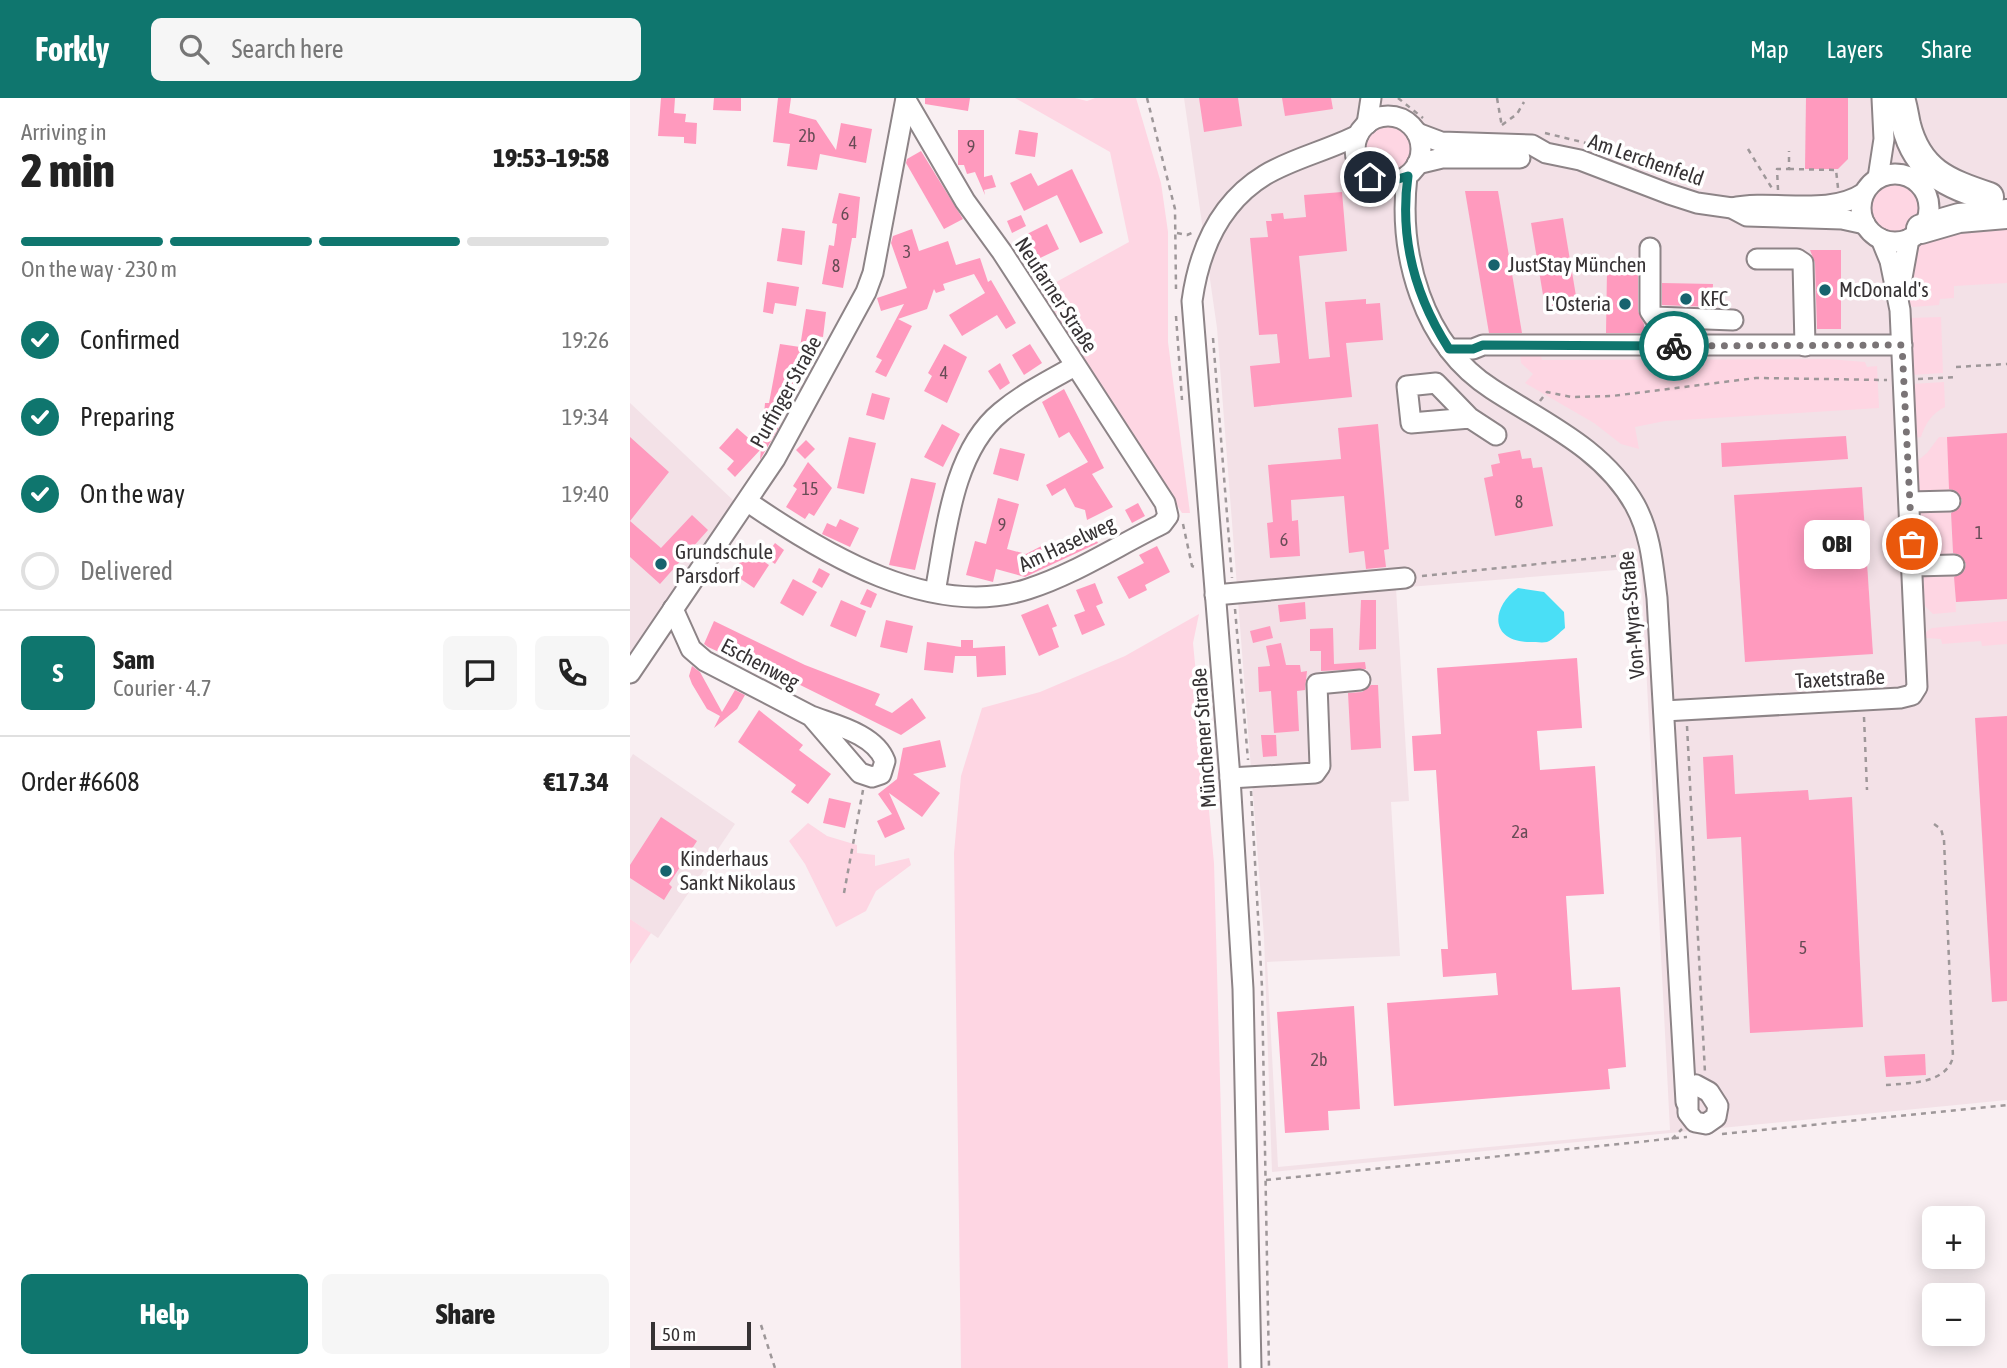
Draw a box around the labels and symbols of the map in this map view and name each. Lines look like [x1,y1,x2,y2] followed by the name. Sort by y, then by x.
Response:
[799,125,816,146] house number: 2b
[1585,128,1707,190] street label: Am Lerchenfeld
[849,132,857,153] house number: 4
[967,136,975,157] house number: 9
[1340,147,1400,207] pin
[841,203,849,224] house number: 6
[1011,232,1103,357] street label: Neufarner Straße
[903,241,911,262] house number: 3
[1508,252,1647,276] place label: JustStay München
[832,255,840,276] house number: 8
[1486,257,1502,273] marker: JustStay München
[1839,277,1929,301] place label: McDonald's
[1817,282,1833,298] marker: McDonald's
[1700,286,1729,310] place label: KFC
[1545,291,1611,315] place label: L'Osteria
[1678,291,1694,307] marker: KFC
[1617,296,1633,312] marker: L'Osteria
[1639,311,1709,381] courier
[745,331,826,452] street label: Purfinger Straße
[940,362,948,383] house number: 4
[802,478,818,499] house number: 15
[1515,491,1523,512] house number: 8
[1015,510,1119,576] street label: Am Haselweg
[998,514,1006,535] house number: 9
[1882,514,1942,574] pin
[1804,520,1870,569] callout: OBI
[1975,522,1983,543] house number: 1
[1280,529,1288,550] house number: 6
[675,539,773,587] place label: Grundschule Parsdorf
[1613,550,1649,680] street label: Von-Myra-Straße
[653,556,669,572] marker: Grundschule Parsdorf
[717,633,804,694] street label: Eschenweg
[1794,664,1885,692] street label: Taxetstraße
[1186,667,1220,809] street label: Münchener Straße
[1512,821,1528,842] house number: 2a
[680,846,796,894] place label: Kinderhaus Sankt Nikolaus
[658,863,674,879] marker: Kinderhaus Sankt Nikolaus
[1799,937,1807,958] house number: 5
[1311,1049,1328,1070] house number: 2b
[651,1319,751,1351] scale bar

